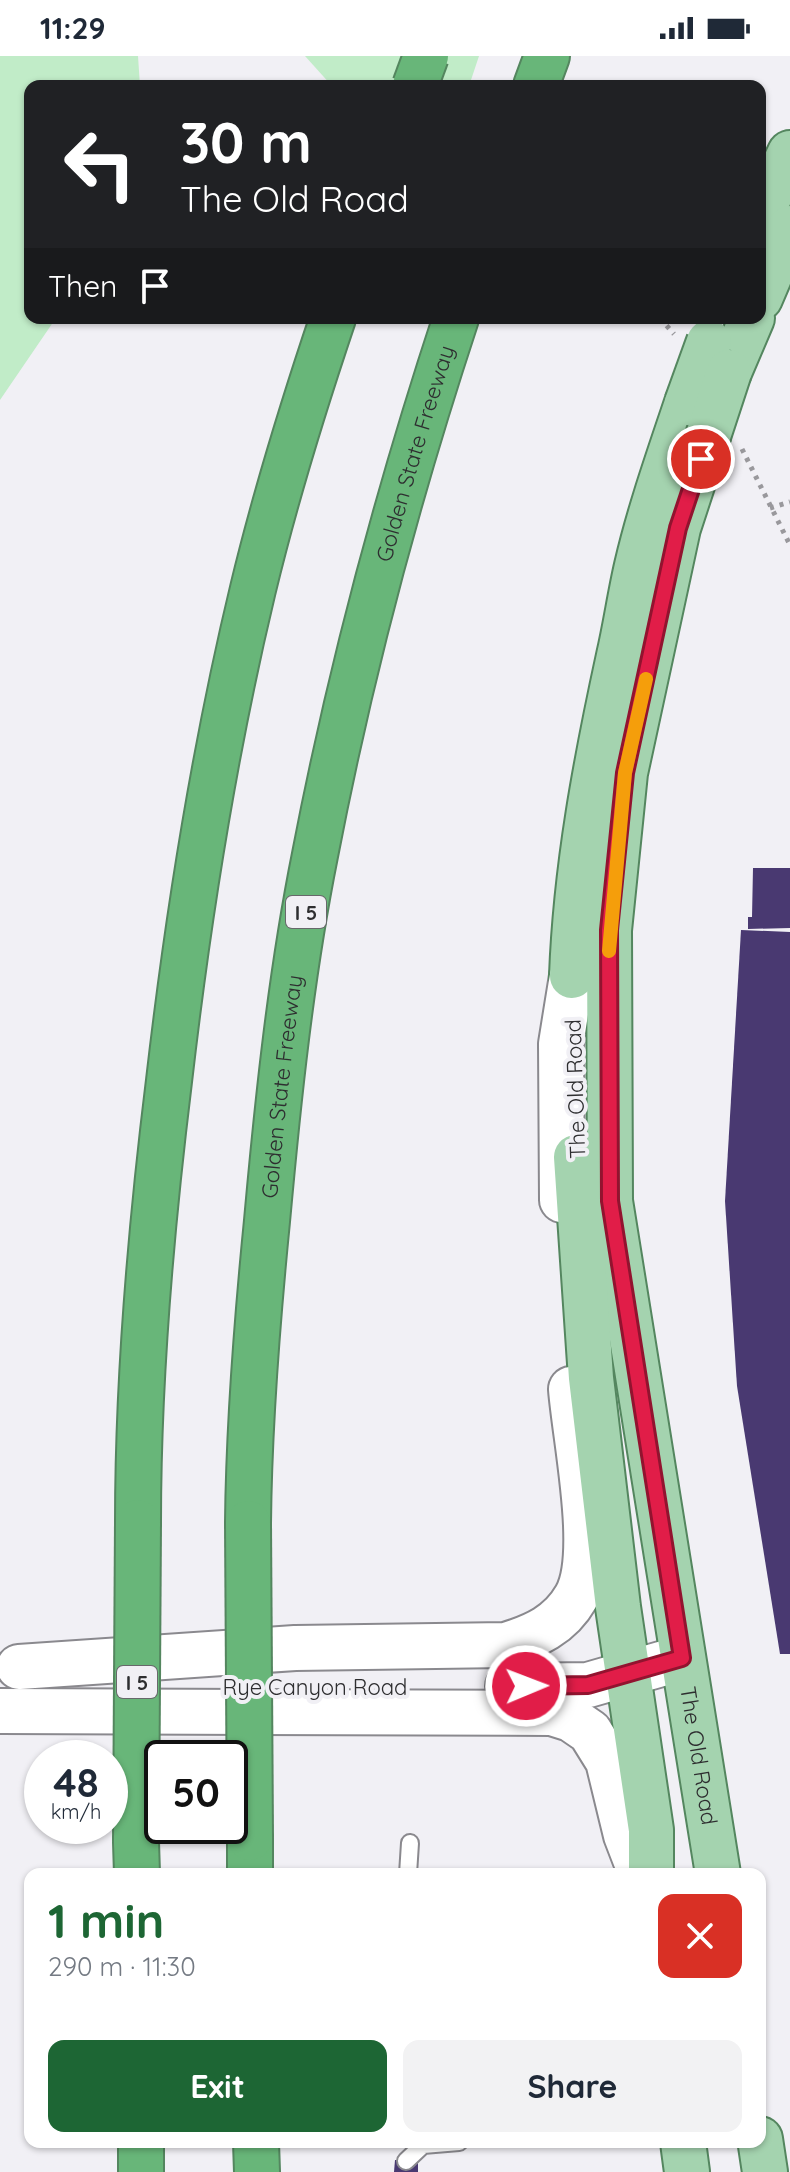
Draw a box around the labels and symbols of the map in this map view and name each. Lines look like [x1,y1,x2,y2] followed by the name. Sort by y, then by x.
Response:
[370,342,460,565] street label: Golden State Freeway
[667,425,735,493] pin
[286,896,326,928] road number: I 5
[255,973,308,1199] street label: Golden State Freeway
[559,1019,591,1159] street label: The Old Road
[484,1644,568,1728] position arrow
[117,1666,157,1698] road number: I 5
[223,1673,407,1701] street label: Rye Canyon Road
[674,1684,724,1827] street label: The Old Road
[144,1740,248,1844] speed limit sign: 50

